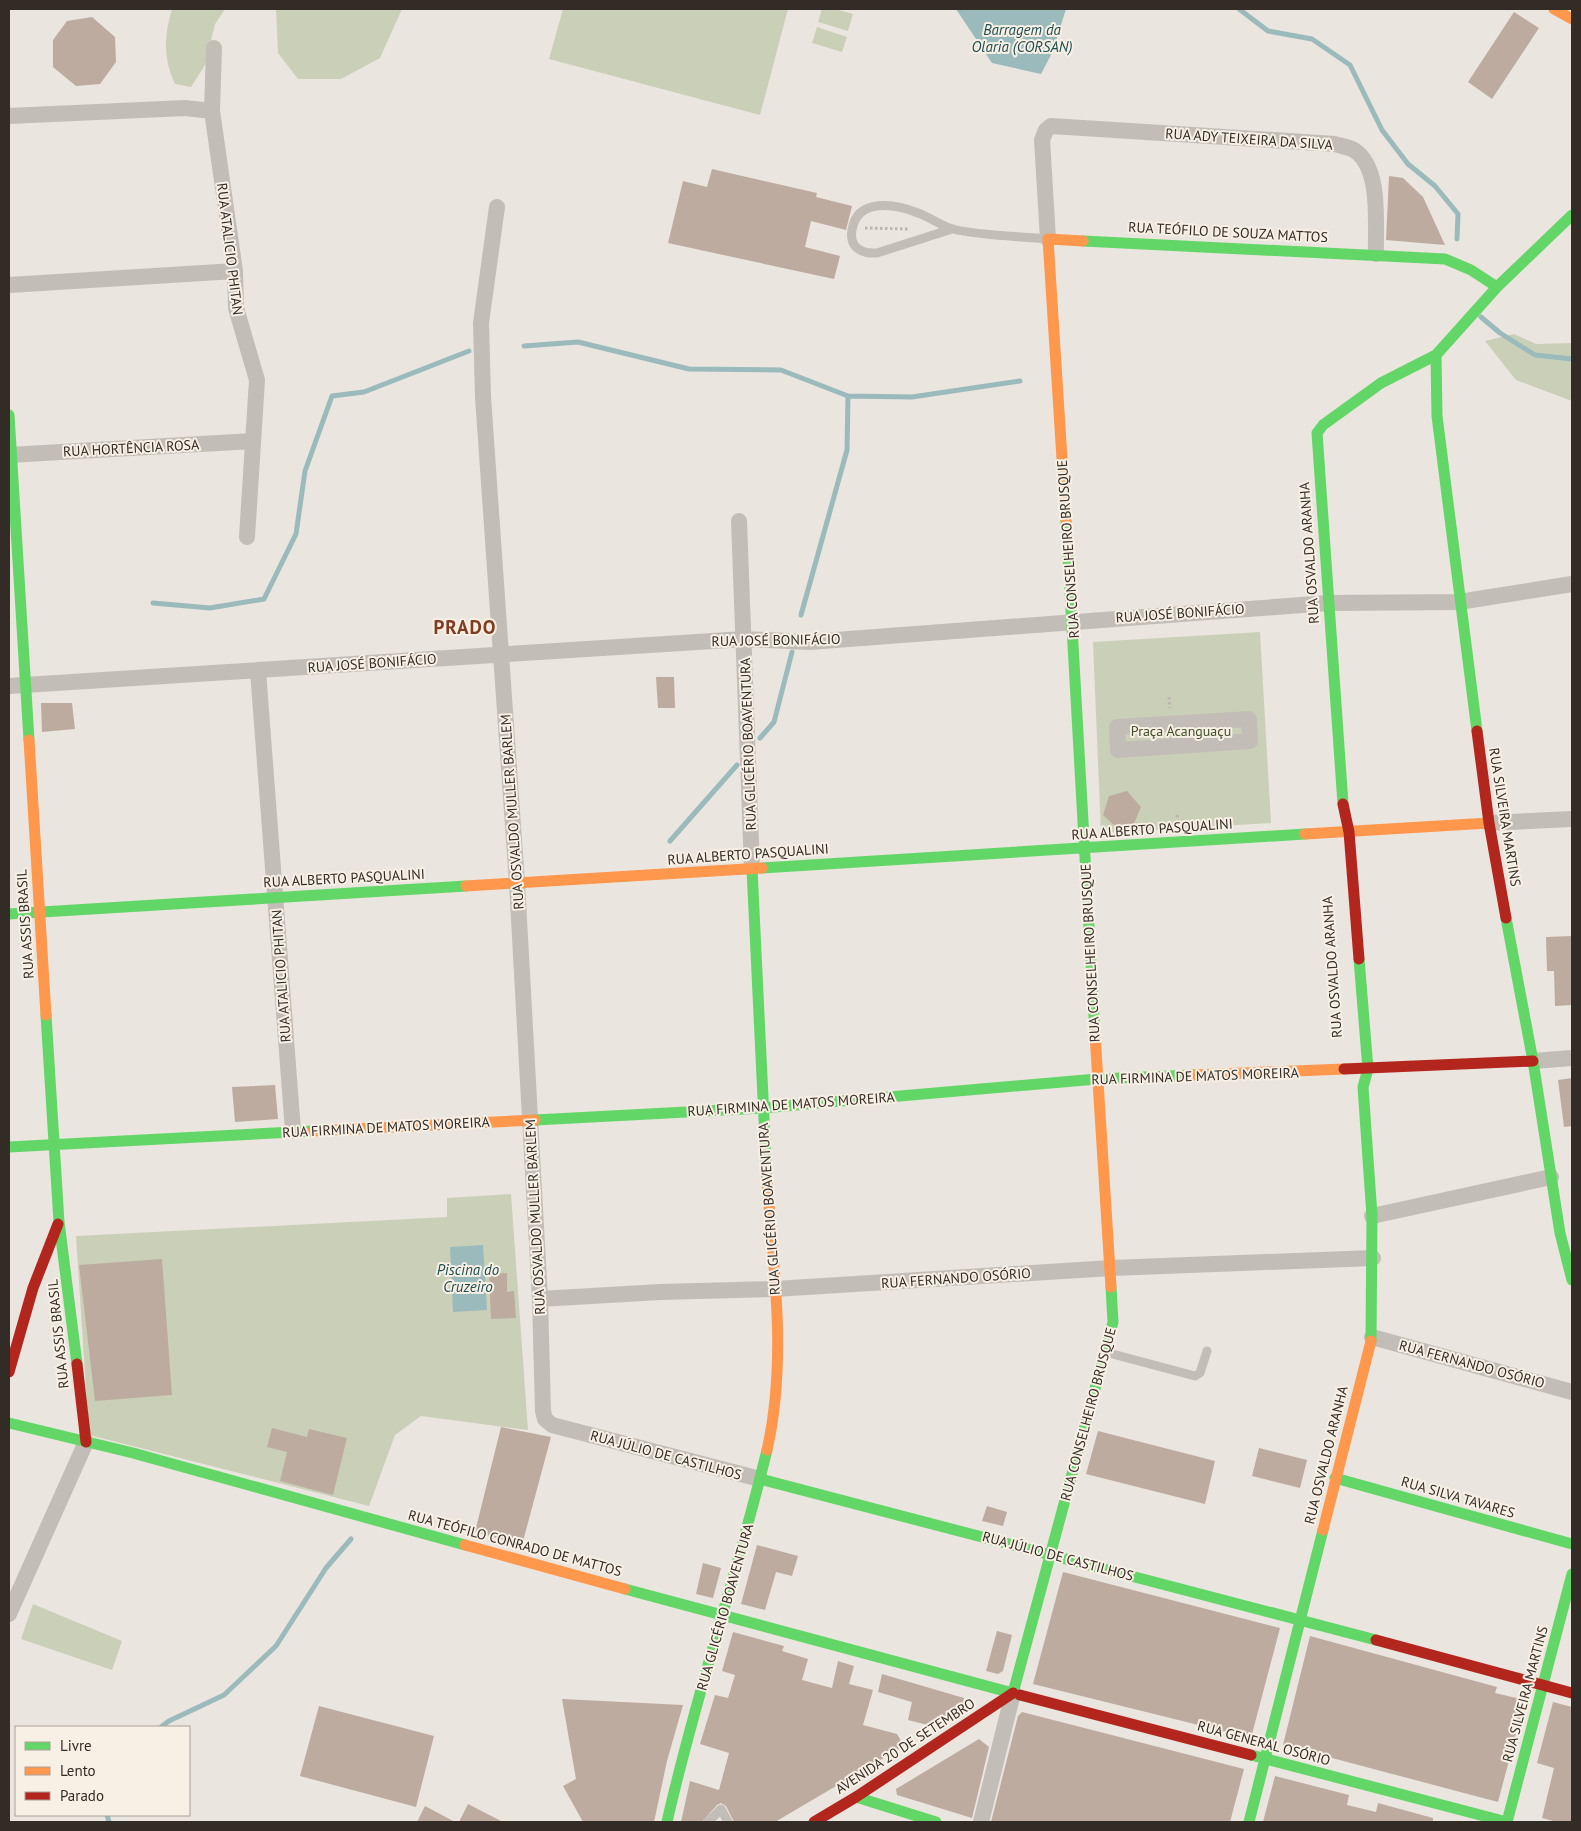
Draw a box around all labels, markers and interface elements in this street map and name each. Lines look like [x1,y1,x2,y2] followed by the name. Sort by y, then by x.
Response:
[972,20,1072,56] water label: Barragem da Olaria (CORSAN)
[1165,124,1334,154] street label: RUA ADY TEIXEIRA DA SILVA
[213,182,247,316] street label: RUA ATALICIO PHITAN
[1128,218,1328,246] street label: RUA TEÓFILO DE SOUZA MATTOS
[62,435,200,461] street label: RUA HORTÊNCIA ROSA
[1053,459,1083,639] street label: RUA CONSELHEIRO BRUSQUE
[1295,481,1323,624] street label: RUA OSVALDO ARANHA
[1115,600,1245,626] street label: RUA JOSÉ BONIFÁCIO
[433,615,497,639] district label: PRADO
[711,630,841,650] street label: RUA JOSÉ BONIFÁCIO
[307,650,437,676] street label: RUA JOSÉ BONIFÁCIO
[736,657,760,831] street label: RUA GLICÉRIO BOAVENTURA
[496,714,528,910] street label: RUA OSVALDO MULLER BARLEM
[1131,722,1231,740] park label: Praça Acanguaçu
[1485,746,1525,888] street label: RUA SILVEIRA MARTINS
[1071,814,1233,844] street label: RUA ALBERTO PASQUALINI
[667,839,829,869] street label: RUA ALBERTO PASQUALINI
[1076,863,1104,1043] street label: RUA CONSELHEIRO BRUSQUE
[263,865,425,891] street label: RUA ALBERTO PASQUALINI
[12,869,38,979] street label: RUA ASSIS BRASIL
[1318,895,1346,1038] street label: RUA OSVALDO ARANHA
[267,909,295,1043] street label: RUA ATALICIO PHITAN
[1091,1063,1300,1089] street label: RUA FIRMINA DE MATOS MOREIRA
[687,1088,896,1120] street label: RUA FIRMINA DE MATOS MOREIRA
[282,1113,491,1141] street label: RUA FIRMINA DE MATOS MOREIRA
[521,1119,549,1315] street label: RUA OSVALDO MULLER BARLEM
[754,1121,784,1296] street label: RUA GLICÉRIO BOAVENTURA
[437,1260,499,1296] water label: Piscina do Cruzeiro
[881,1264,1031,1292] street label: RUA FERNANDO OSÓRIO
[43,1278,73,1390] street label: RUA ASSIS BRASIL
[1056,1325,1120,1503] street label: RUA CONSELHEIRO BRUSQUE
[1397,1336,1547,1392] street label: RUA FERNANDO OSÓRIO
[1300,1383,1352,1526] street label: RUA OSVALDO ARANHA
[588,1426,744,1484] street label: RUA JÚLIO DE CASTILHOS
[1399,1472,1517,1522] street label: RUA SILVA TAVARES
[406,1506,624,1580] street label: RUA TEÓFILO CONRADO DE MATTOS
[693,1521,758,1693] street label: RUA GLICÉRIO BOAVENTURA
[980,1527,1136,1585] street label: RUA JÚLIO DE CASTILHOS
[1498,1624,1552,1764] street label: RUA SILVEIRA MARTINS
[832,1694,978,1798] street label: AVENIDA 20 DE SETEMBRO
[1196,1717,1332,1769] street label: RUA GENERAL OSÓRIO
[15,1726,190,1816] legend
[60,1736,92,1755] text: Livre
[60,1761,96,1780] text: Lento
[60,1786,104,1805] text: Parado

